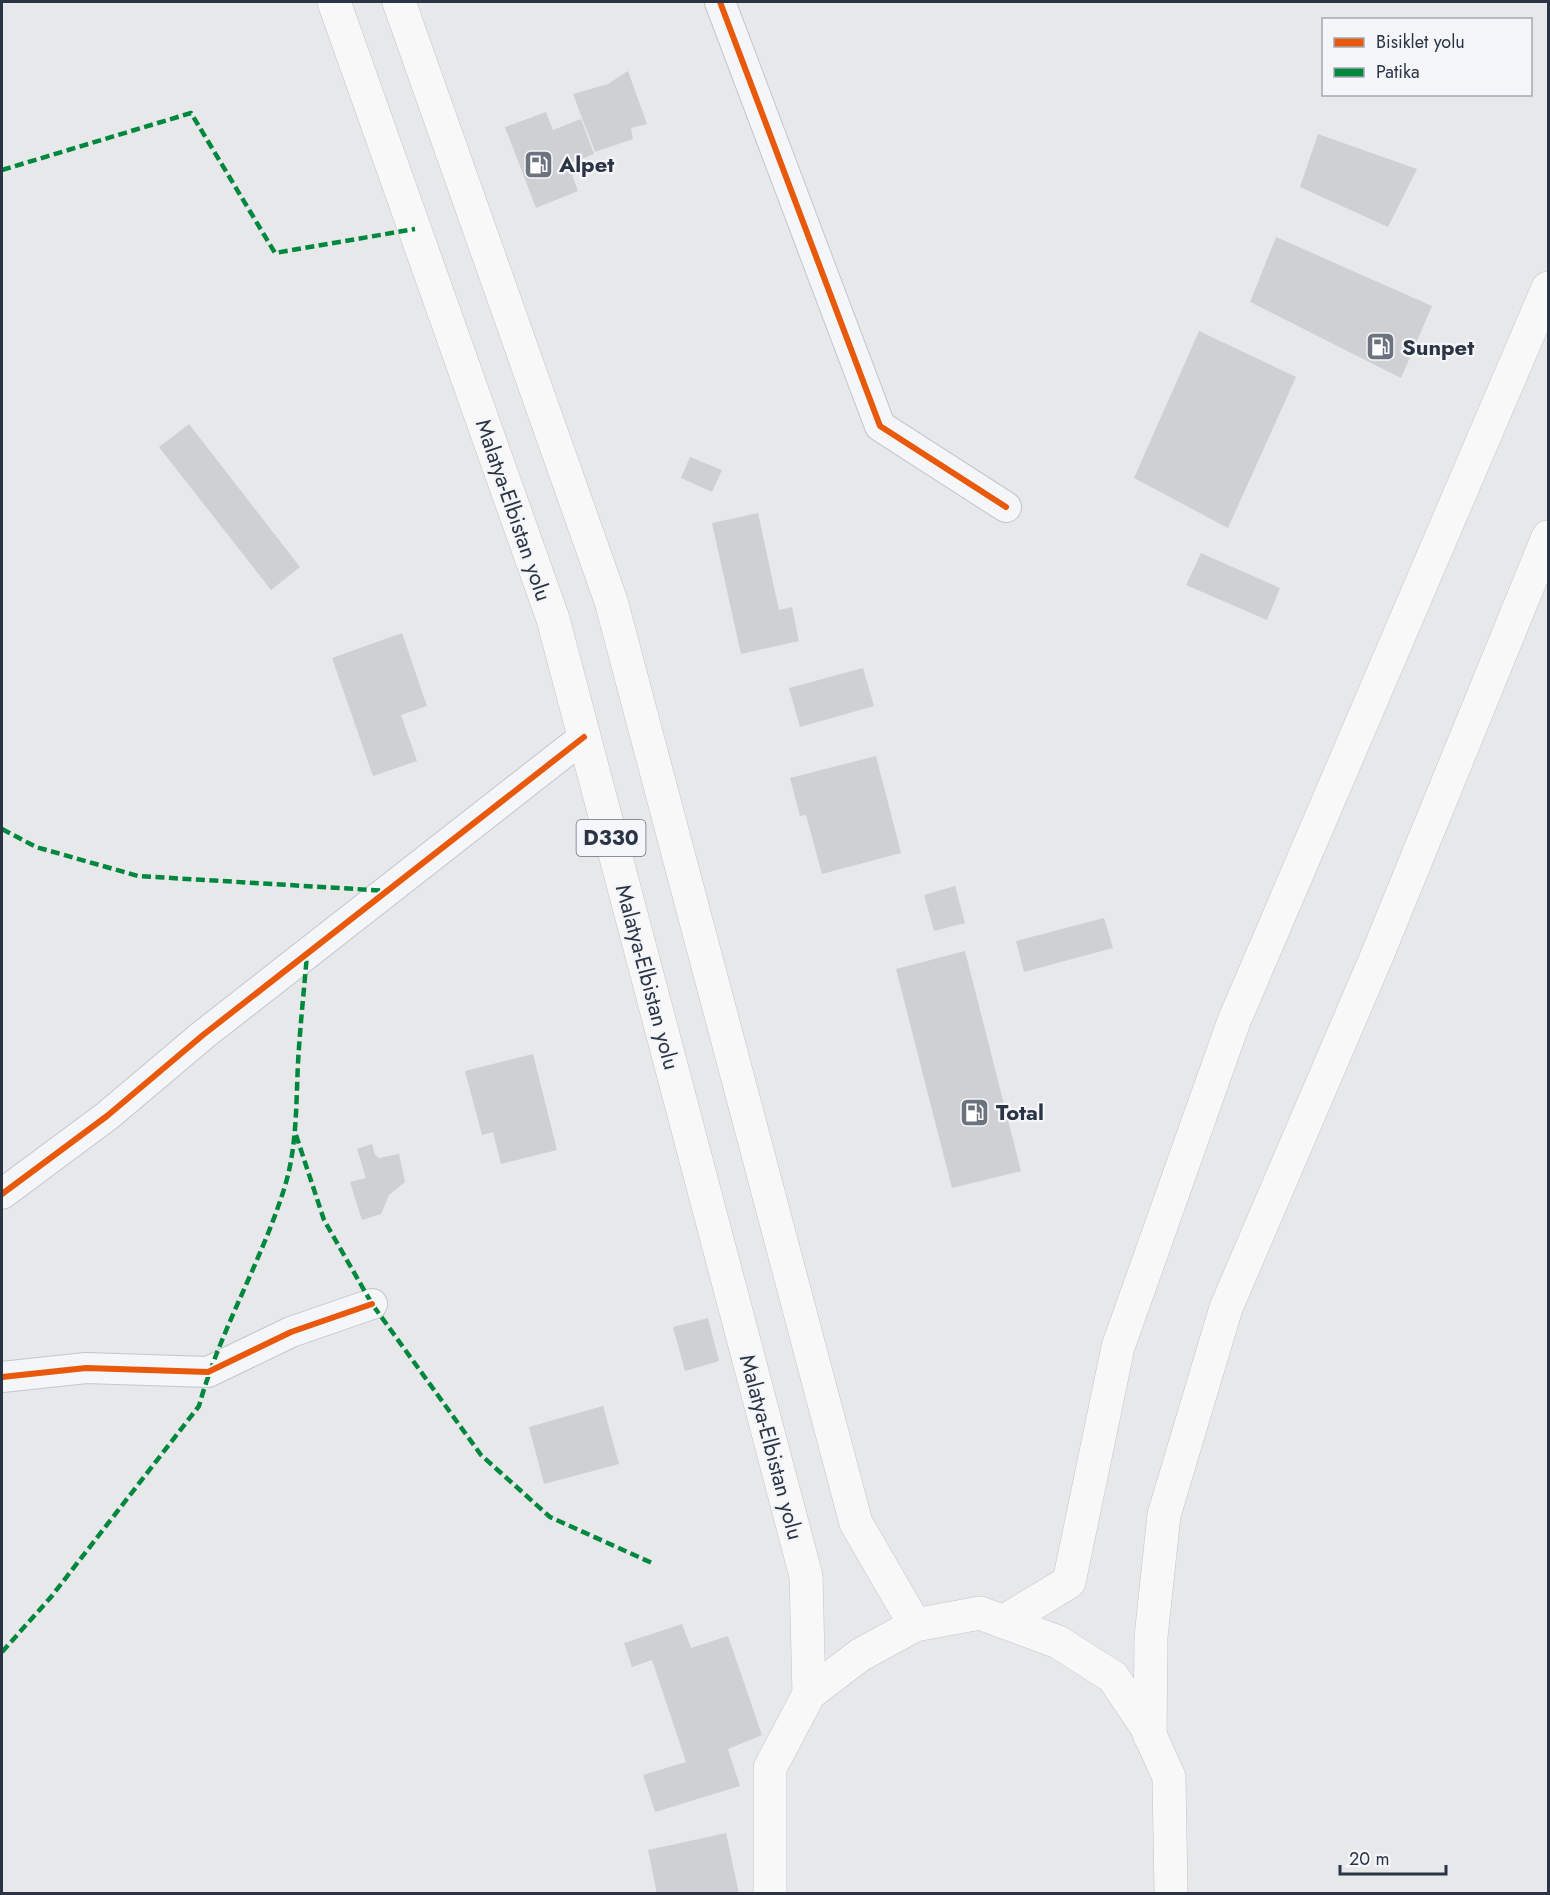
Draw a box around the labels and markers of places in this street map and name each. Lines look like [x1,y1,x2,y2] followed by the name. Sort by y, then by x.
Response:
[522,148,554,180] fuel station icon: Alpet
[558,148,614,180] place label: Alpet
[1365,331,1397,363] fuel station icon: Sunpet
[1402,331,1474,363] place label: Sunpet
[959,1096,991,1128] fuel station icon: Total
[996,1096,1044,1128] place label: Total

